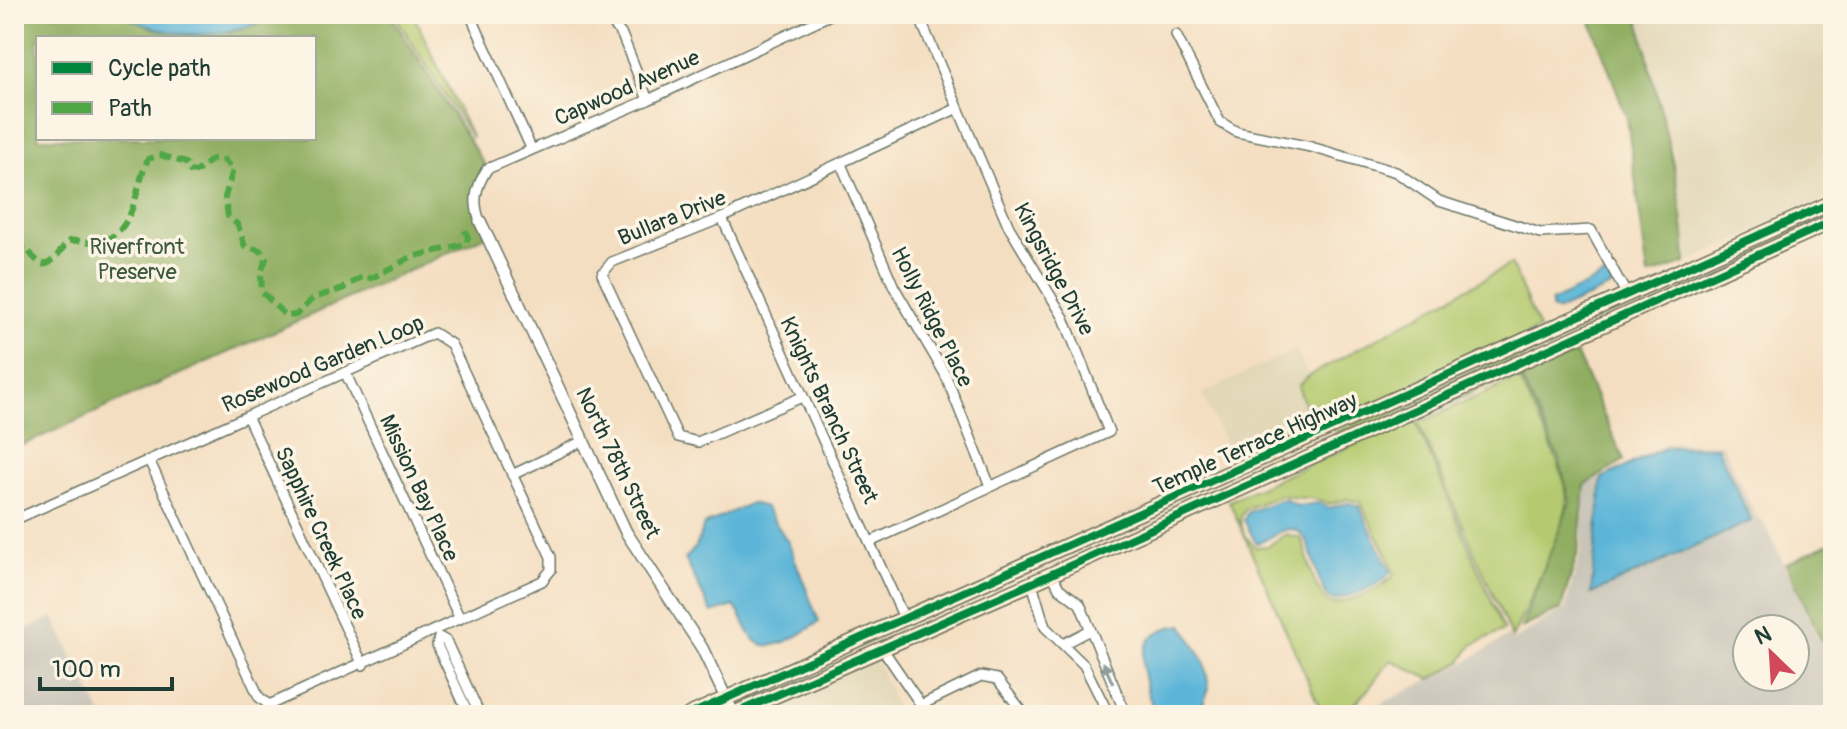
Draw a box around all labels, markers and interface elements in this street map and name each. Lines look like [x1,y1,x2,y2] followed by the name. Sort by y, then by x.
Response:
[36,36,316,140] legend
[550,43,704,132] street label: Capwood Avenue
[108,54,211,83] text: Cycle path
[108,94,152,123] text: Path
[614,184,730,252] street label: Bullara Drive
[1007,198,1101,340] street label: Kingsridge Drive
[90,233,185,286] park label: Riverfront Preserve
[885,242,979,392] street label: Holly Ridge Place
[218,309,428,419] street label: Rosewood Garden Loop
[773,312,885,508] street label: Knights Branch Street
[569,383,667,543] street label: North 78th Street
[1149,386,1361,502] street label: Temple Terrace Highway
[373,410,465,566] street label: Mission Bay Place
[269,442,373,624] street label: Sapphire Creek Place
[1731,613,1811,693] north arrow
[1750,620,1776,652] text: N
[40,641,172,691] scale bar
[52,655,121,684] text: 100 m
[1102,661,1115,684] one-way arrow

